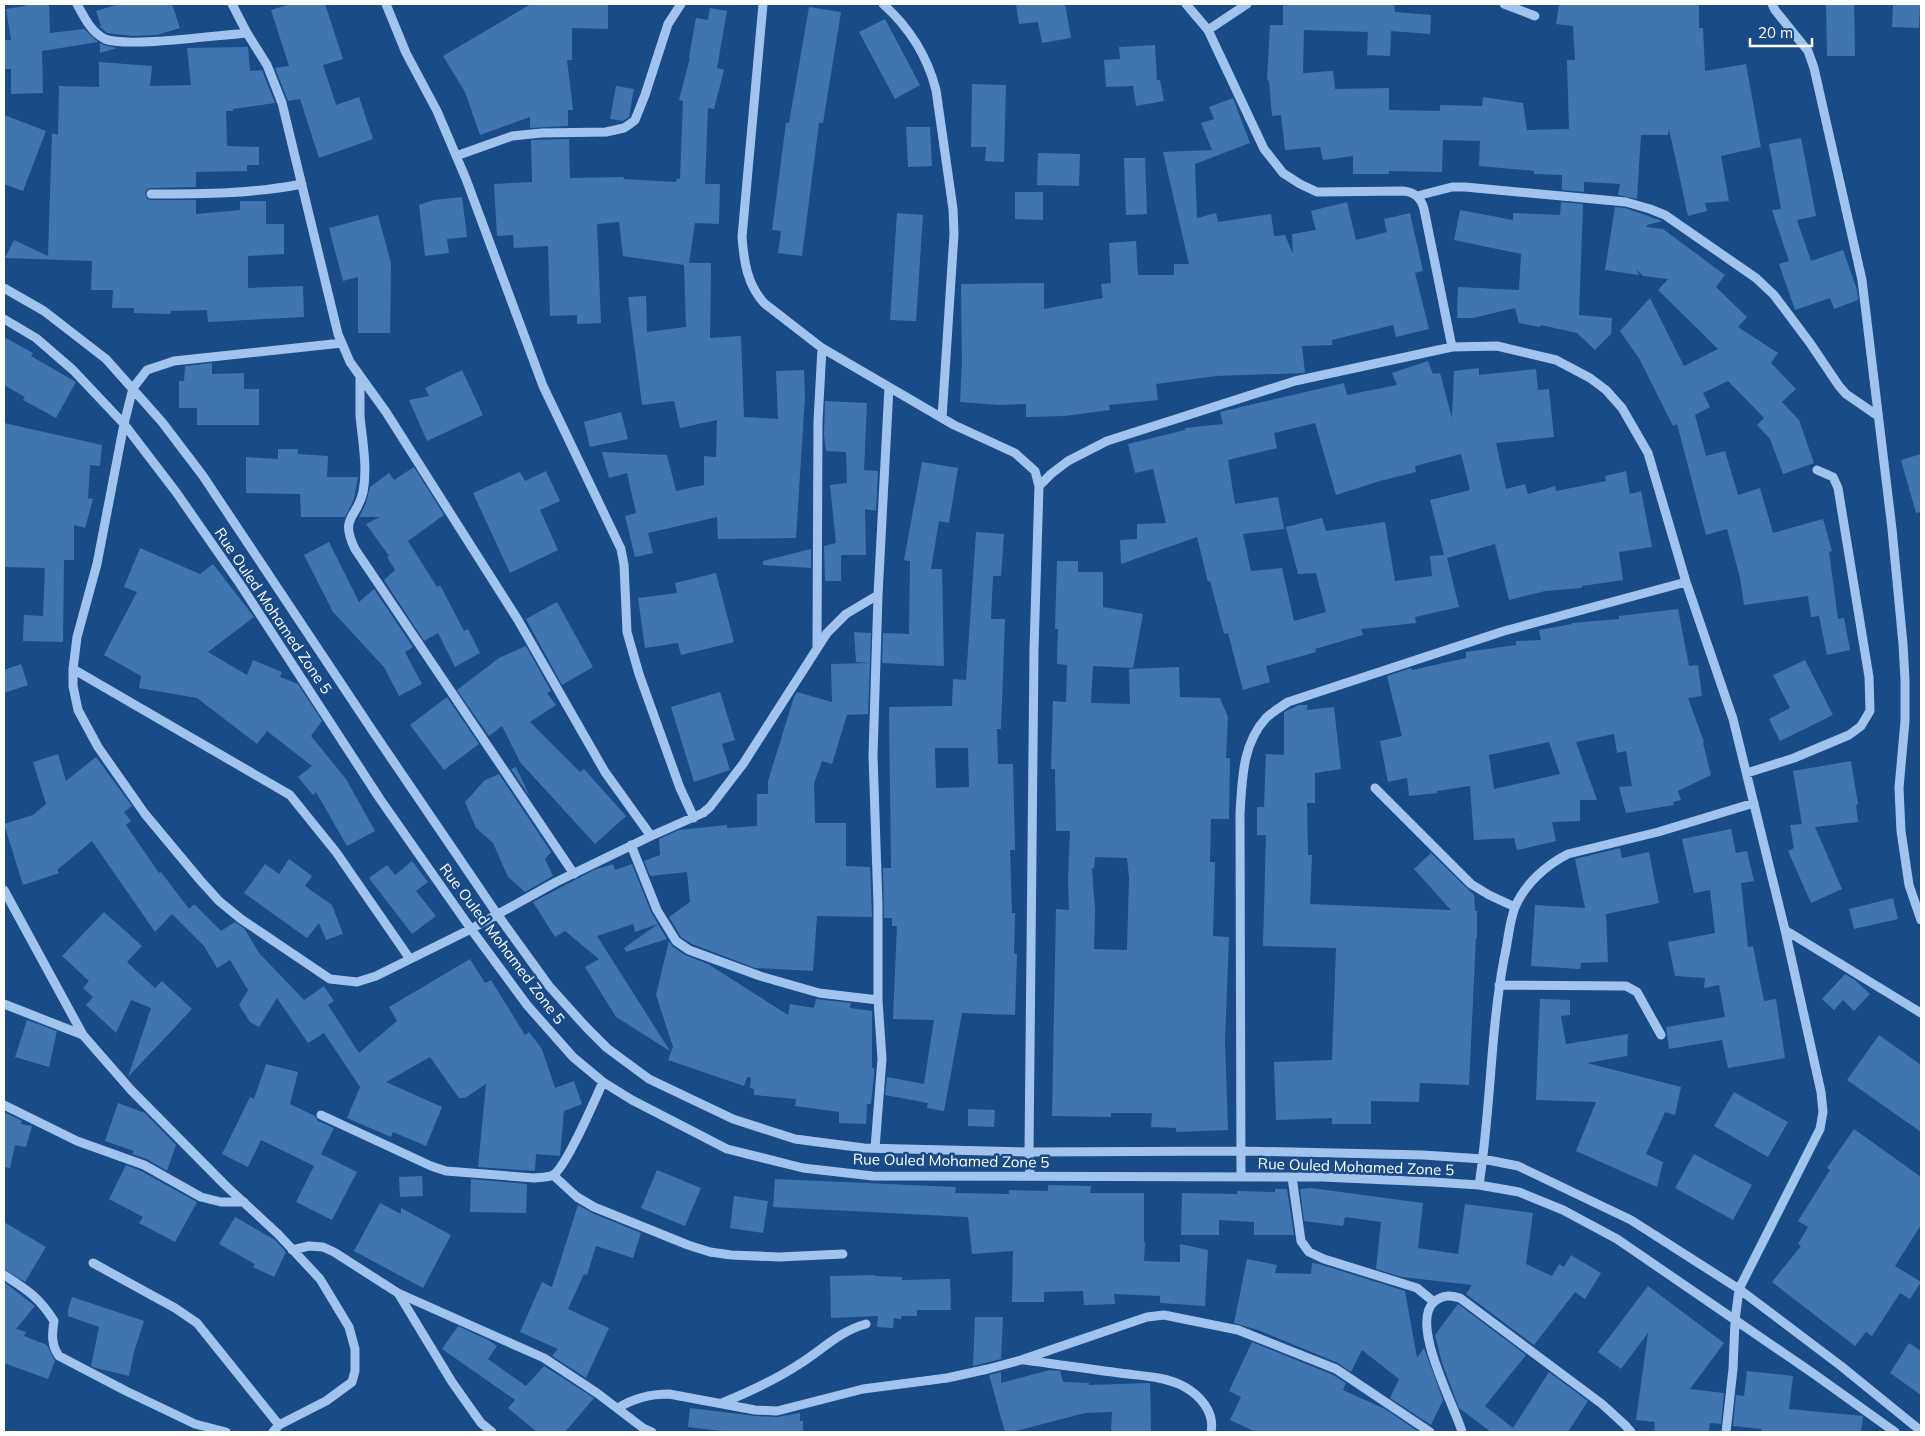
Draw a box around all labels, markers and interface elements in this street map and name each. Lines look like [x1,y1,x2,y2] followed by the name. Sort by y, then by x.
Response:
[1750,15,1812,47] scale bar
[1758,23,1793,42] text: 20 m
[211,524,336,698] street label: Rue Ouled Mohamed Zone 5
[436,859,569,1028] street label: Rue Ouled Mohamed Zone 5
[853,1149,1049,1172] street label: Rue Ouled Mohamed Zone 5
[1257,1154,1455,1179] street label: Rue Ouled Mohamed Zone 5

